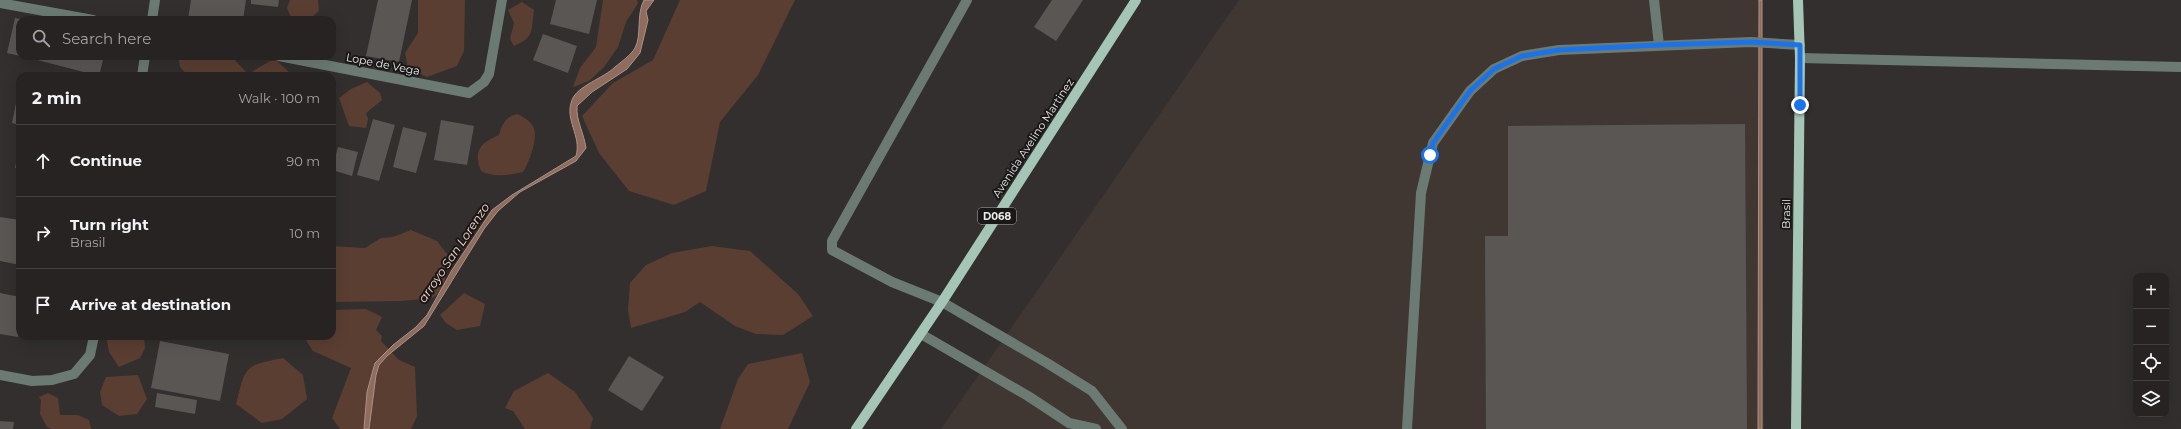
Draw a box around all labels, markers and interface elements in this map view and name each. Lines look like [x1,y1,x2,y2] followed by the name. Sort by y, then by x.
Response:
[16,16,336,60] search box
[30,27,52,49] icon: search
[62,29,151,48] text: Search here
[345,50,421,78] street label: Lope de Vega
[989,76,1077,200] street label: Avenida Avelino Martinez
[32,88,82,108] text: 2 min
[238,90,320,106] text: Walk · 100 m
[1791,96,1809,114] route end
[1421,146,1439,164] route start
[32,150,54,172] icon: ahead
[70,151,142,170] text: Continue
[286,153,320,169] text: 90 m
[1779,199,1793,229] street label: Brasil
[415,200,493,305] water label: arroyo San Lorenzo
[978,208,1016,224] road number: D068
[70,215,149,234] text: Turn right
[32,222,54,244] icon: right
[290,225,320,241] text: 10 m
[70,234,106,250] text: Brasil
[2133,273,2169,417] map controls
[2133,273,2169,309] button: +
[32,294,54,316] icon: arrive
[70,295,231,314] text: Arrive at destination
[2133,309,2169,345] button: −
[2133,345,2169,381] button: locate
[2133,381,2169,417] button: layers

